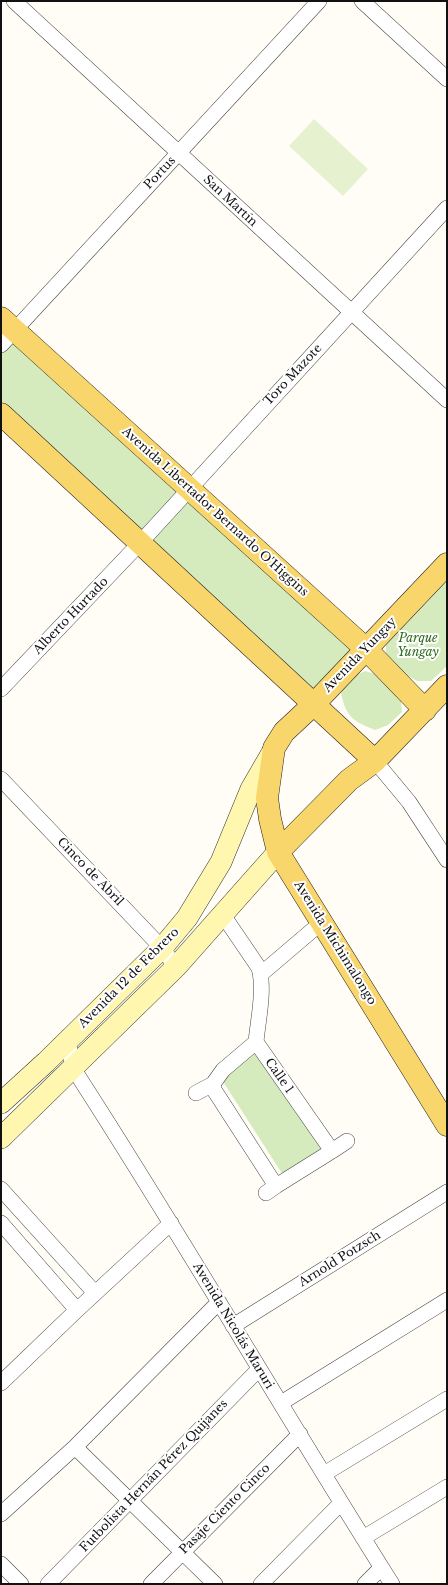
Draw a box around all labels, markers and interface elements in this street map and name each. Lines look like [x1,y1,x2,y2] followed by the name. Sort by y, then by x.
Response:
[141,154,179,192] street label: Portus
[200,172,260,230] street label: San Martín
[261,341,325,409] street label: Toro Mazote
[119,424,311,600] street label: Avenida Libertador Bernardo O'Higgins
[31,575,111,657] street label: Alberto Hurtado
[321,614,399,696] street label: Avenida Yungay
[397,632,439,660] park label: Parque Yungay
[54,835,126,909] street label: Cinco de Abril
[291,878,379,1008] street label: Avenida Michimalongo
[76,925,182,1031] street label: Avenida 12 de Febrero
[262,1056,296,1096] street label: Calle 1
[296,1228,384,1290] street label: Arnold Potzsch
[190,1260,276,1392] street label: Avenida Nicolás Maruri
[77,1397,231,1555] street label: Futbolista Hernán Pérez Quijanes
[177,1461,273,1557] street label: Pasaje Ciento Cinco

